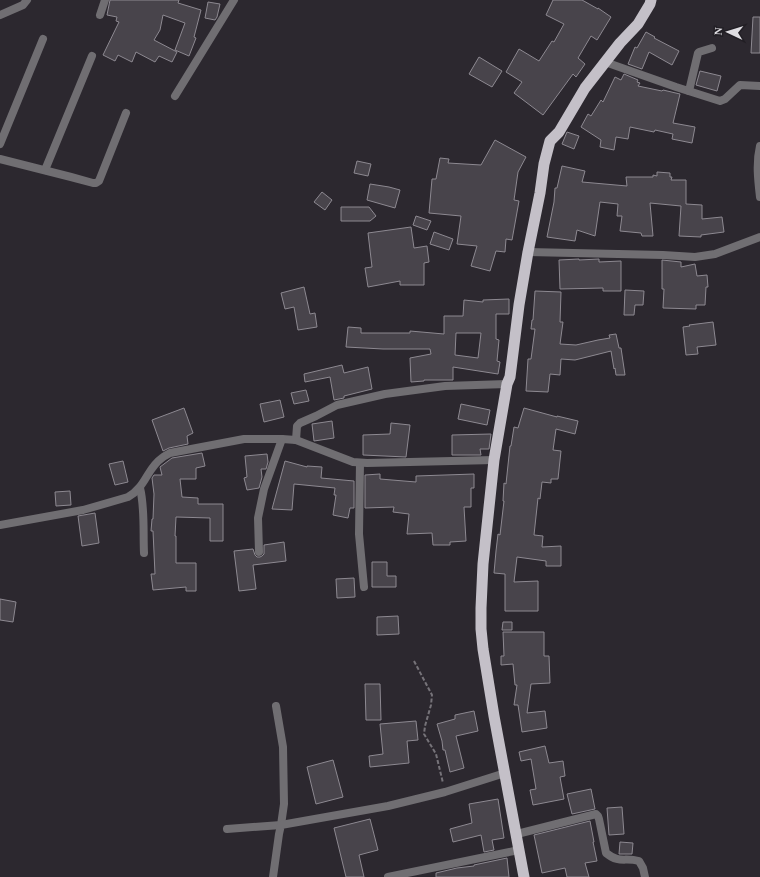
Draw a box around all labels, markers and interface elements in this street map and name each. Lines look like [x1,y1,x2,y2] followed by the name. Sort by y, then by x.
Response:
[708,12,748,52] north arrow
[712,27,724,36] text: N

